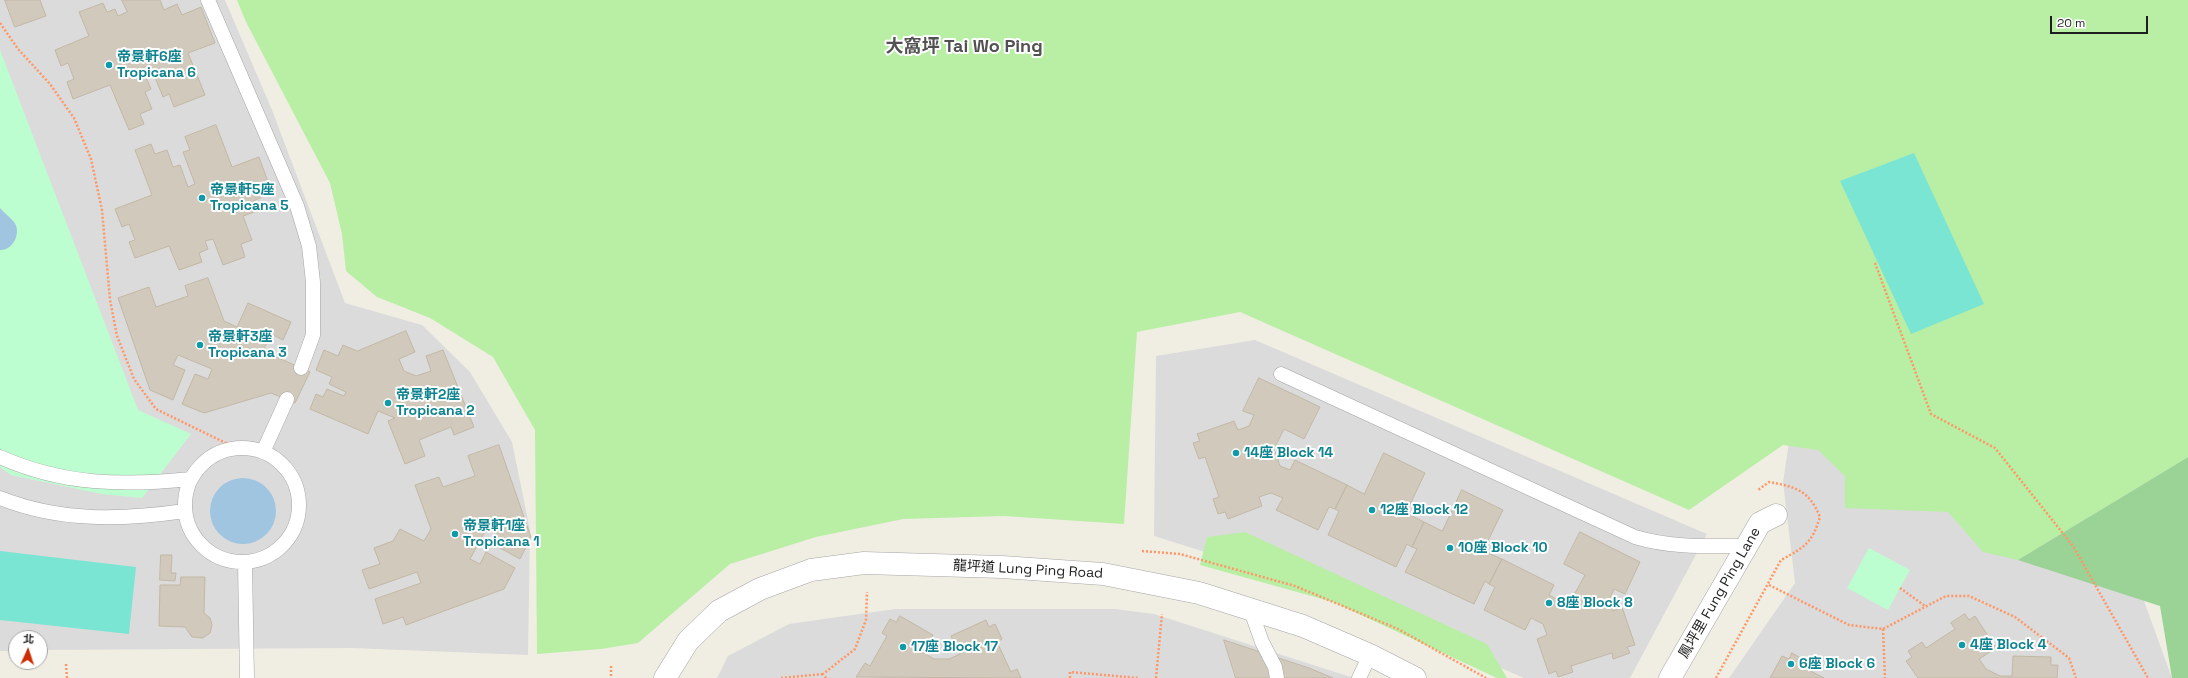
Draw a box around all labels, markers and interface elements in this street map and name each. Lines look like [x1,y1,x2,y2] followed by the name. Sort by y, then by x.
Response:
[2052,8,2150,34] scale bar
[2057,15,2085,31] text: 20 m
[885,36,1043,58] district label: 大窩坪 Tai Wo Ping
[117,49,196,82] place label: 帝景軒6座 Tropicana 6
[104,60,114,70] marker: 帝景軒6座 Tropicana 6
[210,182,289,214] place label: 帝景軒5座 Tropicana 5
[197,193,207,203] marker: 帝景軒5座 Tropicana 5
[208,329,287,362] place label: 帝景軒3座 Tropicana 3
[195,340,205,350] marker: 帝景軒3座 Tropicana 3
[396,387,475,420] place label: 帝景軒2座 Tropicana 2
[383,398,393,408] marker: 帝景軒2座 Tropicana 2
[1244,445,1333,461] place label: 14座 Block 14
[1231,448,1241,458] marker: 14座 Block 14
[1380,502,1468,518] place label: 12座 Block 12
[1367,505,1377,515] marker: 12座 Block 12
[463,518,540,550] place label: 帝景軒1座 Tropicana 1
[1676,525,1764,661] street label: 鳳坪里 Fung Ping Lane
[450,529,460,539] marker: 帝景軒1座 Tropicana 1
[1458,540,1548,556] place label: 10座 Block 10
[1445,543,1455,553] marker: 10座 Block 10
[953,558,1103,582] street label: 龍坪道 Lung Ping Road
[1557,595,1633,611] place label: 8座 Block 8
[1544,598,1554,608] marker: 8座 Block 8
[8,630,48,670] north arrow
[23,632,34,646] text: 北
[1970,637,2047,653] place label: 4座 Block 4
[911,639,998,655] place label: 17座 Block 17
[1957,640,1967,650] marker: 4座 Block 4
[898,642,908,652] marker: 17座 Block 17
[1799,656,1875,672] place label: 6座 Block 6
[1786,659,1796,669] marker: 6座 Block 6

